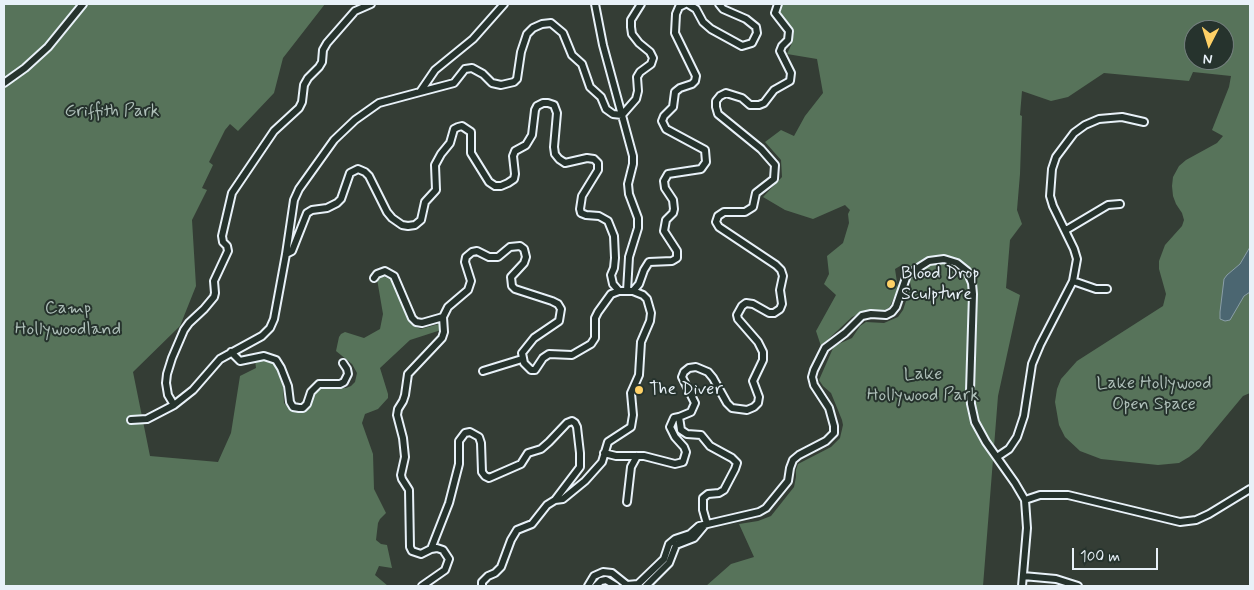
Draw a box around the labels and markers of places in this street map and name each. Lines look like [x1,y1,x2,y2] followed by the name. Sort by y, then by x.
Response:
[901,263,980,306] place label: Blood Drop Sculpture
[885,278,897,290] marker: Blood Drop Sculpture
[649,379,723,401] place label: The Diver
[633,384,645,396] marker: The Diver

